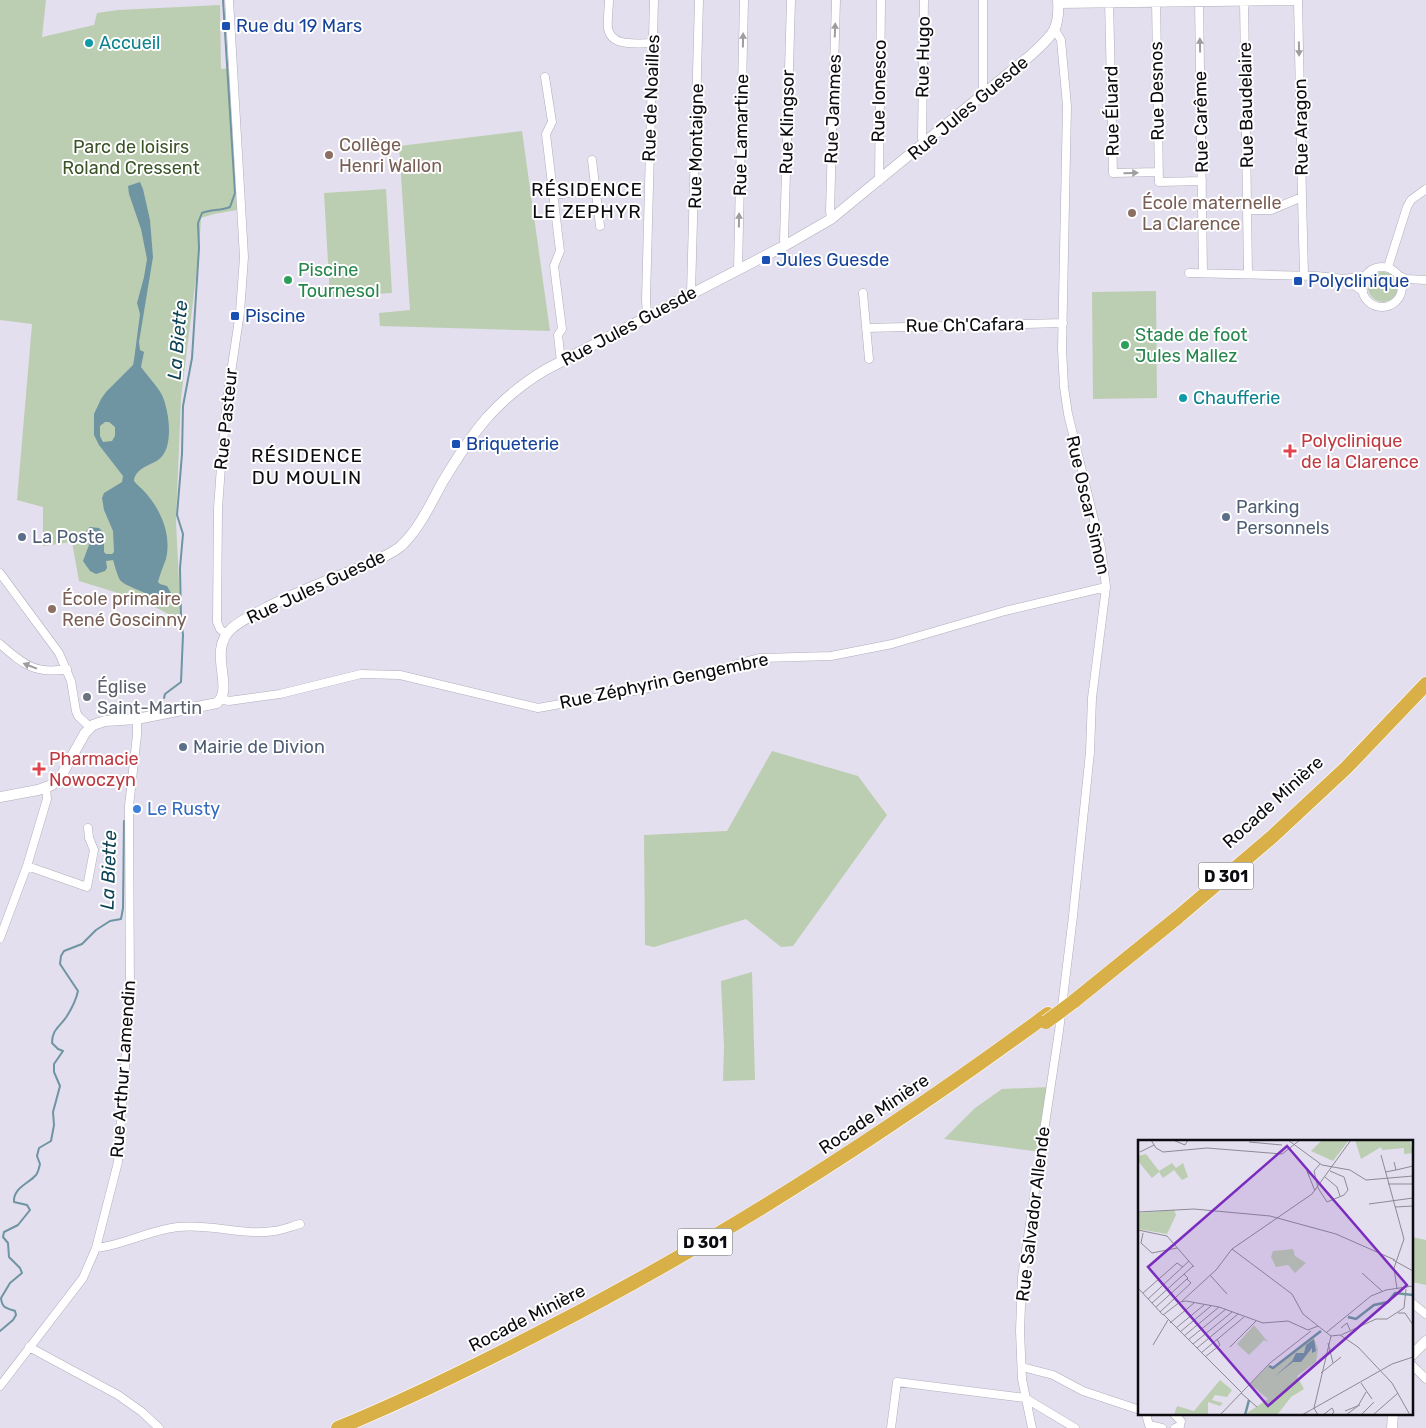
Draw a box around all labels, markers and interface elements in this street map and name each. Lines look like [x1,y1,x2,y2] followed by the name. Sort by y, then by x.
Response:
[236,15,362,37] place label: Rue du 19 Mars
[911,16,935,98] street label: Rue Hugo
[220,20,232,32] marker: Rue du 19 Mars
[831,22,839,38] one-way arrow
[99,32,160,54] place label: Accueil
[740,32,748,48] one-way arrow
[638,34,664,162] street label: Rue de Noailles
[1196,36,1204,52] one-way arrow
[83,37,95,49] marker: Accueil
[867,39,891,143] street label: Rue Ionesco
[1145,41,1169,141] street label: Rue Desnos
[1295,41,1303,57] one-way arrow
[1234,42,1258,168] street label: Rue Baudelaire
[903,51,1033,165] street label: Rue Jules Guesde
[820,54,846,164] street label: Rue Jammes
[1100,66,1124,156] street label: Rue Éluard
[775,69,799,175] street label: Rue Klingsor
[1189,71,1213,173] street label: Rue Carême
[729,74,753,196] street label: Rue Lamartine
[1289,78,1313,176] street label: Rue Aragon
[684,83,708,209] street label: Rue Montaigne
[339,134,442,177] place label: Collège Henri Wallon
[62,136,200,179] park label: Parc de loisirs Roland Cressent
[323,149,335,161] marker: Collège Henri Wallon
[1124,168,1140,176] one-way arrow
[531,178,643,223] district label: RÉSIDENCE LE ZEPHYR
[1142,192,1282,235] place label: École maternelle La Clarence
[1126,207,1138,219] marker: École maternelle La Clarence
[735,212,743,228] one-way arrow
[776,249,889,271] place label: Jules Guesde
[760,254,772,266] marker: Jules Guesde
[298,259,380,302] place label: Piscine Tournesol
[1308,270,1409,292] place label: Polyclinique
[282,274,294,286] marker: Piscine Tournesol
[1292,275,1304,287] marker: Polyclinique
[557,281,701,371] street label: Rue Jules Guesde
[163,299,192,381] water label: La Biette
[245,305,305,327] place label: Piscine
[229,310,241,322] marker: Piscine
[905,313,1025,337] street label: Rue Ch'Cafara
[1135,324,1248,367] place label: Stade de foot Jules Mallez
[1119,339,1131,351] marker: Stade de foot Jules Mallez
[210,367,242,471] street label: Rue Pasteur
[1193,387,1280,409] place label: Chaufferie
[1177,392,1189,404] marker: Chaufferie
[1301,430,1419,473] place label: Polyclinique de la Clarence
[466,433,559,455] place label: Briqueterie
[1061,433,1115,577] street label: Rue Oscar Simon
[450,438,462,450] marker: Briqueterie
[251,444,363,489] district label: RÉSIDENCE DU MOULIN
[1283,444,1297,458] marker: Polyclinique de la Clarence
[1236,496,1329,539] place label: Parking Personnels
[1220,511,1232,523] marker: Parking Personnels
[32,526,105,548] place label: La Poste
[16,531,28,543] marker: La Poste
[243,545,389,629] street label: Rue Jules Guesde
[62,588,187,631] place label: École primaire René Goscinny
[46,603,58,615] marker: École primaire René Goscinny
[557,648,771,714] street label: Rue Zéphyrin Gengembre
[22,662,37,670] one-way arrow
[97,676,202,719] place label: Église Saint-Martin
[81,691,93,703] marker: Église Saint-Martin
[193,736,325,758] place label: Mairie de Divion
[177,741,189,753] marker: Mairie de Divion
[49,748,139,791] place label: Pharmacie Nowoczyn
[1218,751,1328,853] street label: Rocade Minière
[33,763,45,775] marker: Pharmacie Nowoczyn
[147,798,220,820] place label: Le Rusty
[131,803,143,815] marker: Le Rusty
[96,829,121,910] water label: La Biette
[1198,862,1254,889] road number: D 301
[106,979,140,1159] street label: Rue Arthur Lamendin
[815,1069,933,1159] street label: Rocade Minière
[1011,1125,1055,1303] street label: Rue Salvador Allende
[1138,1140,1414,1416] inset map
[678,1228,732,1256] road number: D 301
[465,1279,589,1357] street label: Rocade Minière

